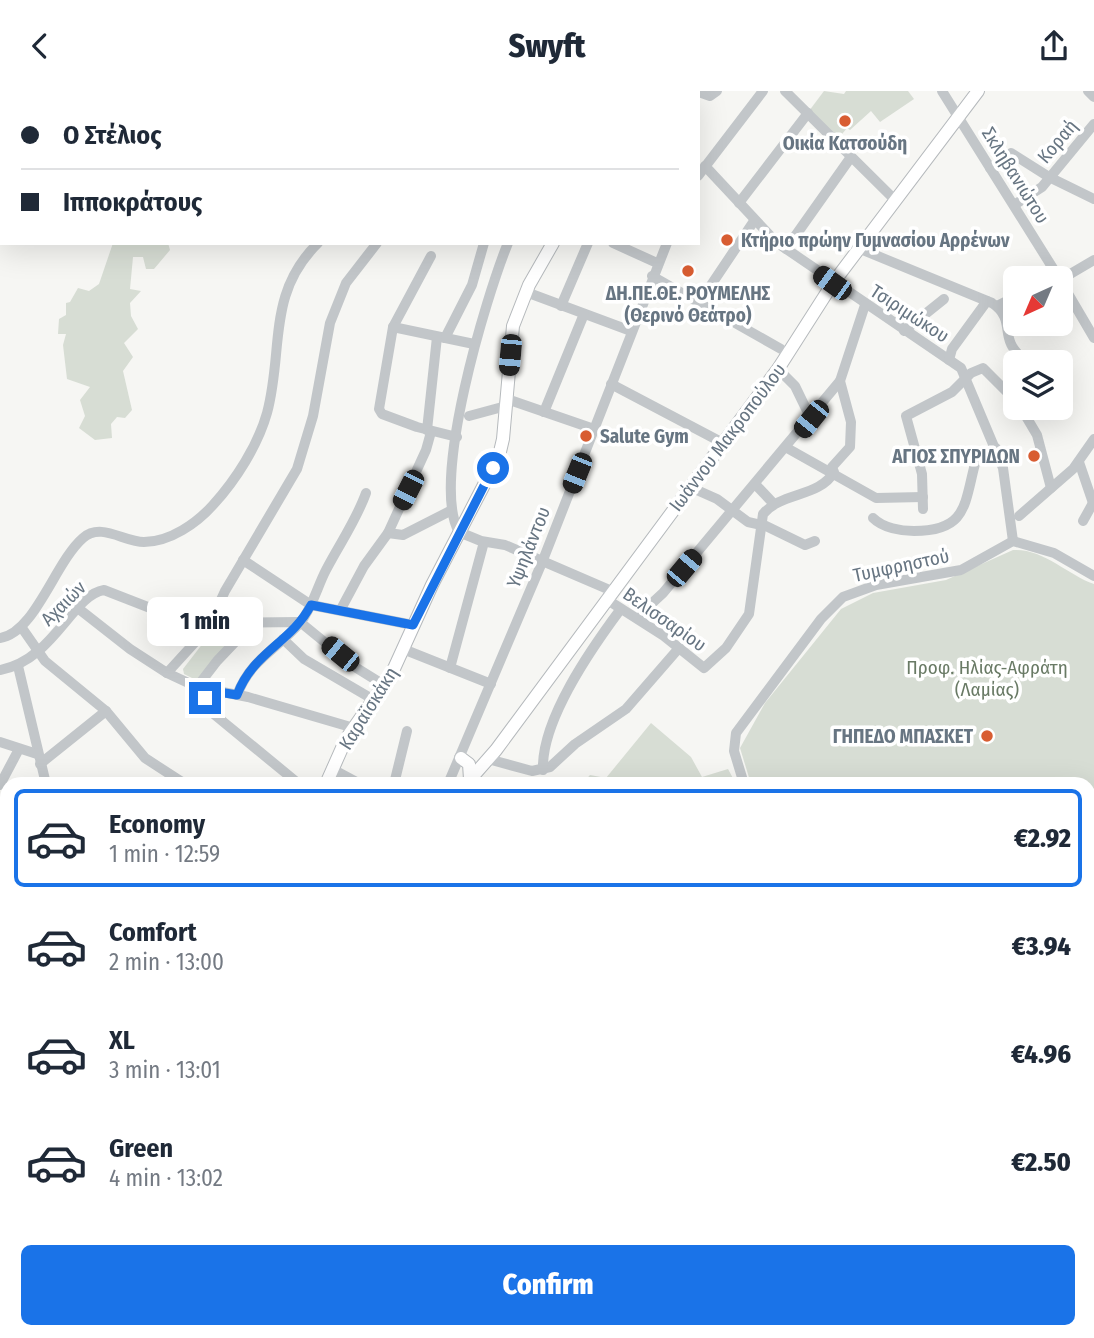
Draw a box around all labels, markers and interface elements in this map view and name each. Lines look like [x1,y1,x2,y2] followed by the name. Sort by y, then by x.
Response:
[21,27,59,65] icon: back
[509,27,585,65] text: Swyft
[1035,27,1073,65] icon: share
[837,113,853,129] marker: Οικία Κατσούδη
[1032,115,1082,168] street label: Κοραή
[63,120,162,151] text: Ο Στέλιος
[977,123,1054,228] street label: Σκληβανιώτου
[783,132,907,155] place label: Οικία Κατσούδη
[63,187,202,218] text: Ιπποκράτους
[741,229,1010,252] place label: Κτήριο πρώην Γυμνασίου Αρρένων
[719,232,735,248] marker: Κτήριο πρώην Γυμνασίου Αρρένων
[809,262,856,304] car
[680,263,696,279] marker: ΔΗ.ΠΕ.ΘΕ. ΡΟΥΜΕΛΗΣ (Θερινό Θεάτρο)
[1003,266,1073,336] north arrow
[1003,266,1073,420] map controls
[866,279,953,347] street label: Τσιριμώκου
[605,282,771,327] place label: ΔΗ.ΠΕ.ΘΕ. ΡΟΥΜΕΛΗΣ (Θερινό Θεάτρο)
[498,333,523,377] car
[1003,350,1073,420] button: layers
[664,359,791,516] street label: Ιωάννου Μακροπούλου
[790,396,833,442] car
[600,425,689,448] place label: Salute Gym
[578,428,594,444] marker: Salute Gym
[891,445,1020,468] place label: ΑΓΙΟΣ ΣΠΥΡΙΔΩΝ
[1026,448,1042,464] marker: ΑΓΙΟΣ ΣΠΥΡΙΔΩΝ
[560,450,595,496] car
[477,452,509,484] route start
[390,467,427,513] car
[502,503,555,591] street label: Υψηλάντου
[851,544,951,587] street label: Τυμφρηστού
[663,545,706,591] car
[36,576,91,631] street label: Αχαιών
[619,582,711,656] street label: Βελισσαρίου
[147,596,263,645] callout: 1 min
[180,607,230,635] text: 1 min
[318,633,363,675] car
[906,656,1068,701] park label: Προφ. Ηλίας-Αφράτη (Λαμίας)
[334,663,403,754] street label: Καραϊσκάκη
[189,682,221,714] route end
[833,725,974,748] place label: ΓΗΠΕΔΟ ΜΠΑΣΚΕΤ
[979,728,995,744] marker: ΓΗΠΕΔΟ ΜΠΑΣΚΕΤ
[25,807,88,870] icon: car
[109,809,205,840] text: Economy
[1014,823,1071,854] text: €2.92
[109,840,220,868] text: 1 min · 12:59
[25,915,88,978] icon: car
[109,917,197,948] text: Comfort
[1012,931,1071,962] text: €3.94
[109,948,224,976] text: 2 min · 13:00
[25,1023,88,1086] icon: car
[109,1025,135,1056] text: XL
[1011,1039,1071,1070] text: €4.96
[109,1056,221,1084] text: 3 min · 13:01
[25,1131,88,1194] icon: car
[109,1133,173,1164] text: Green
[1011,1147,1071,1178] text: €2.50
[109,1164,223,1192] text: 4 min · 13:02
[21,1245,1075,1325] button: Confirm

